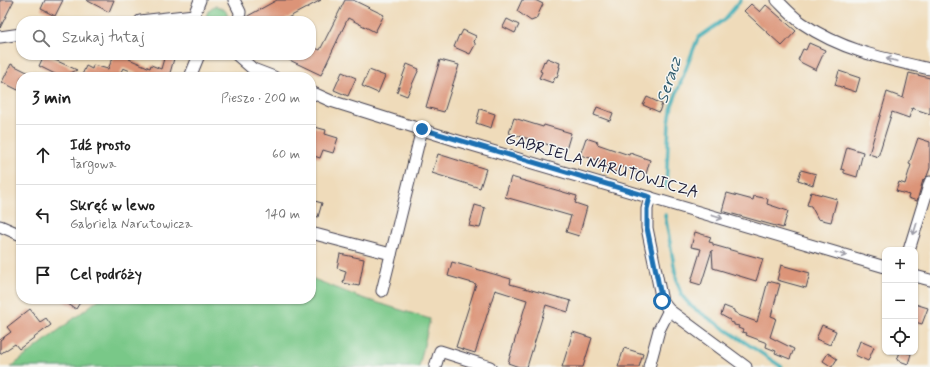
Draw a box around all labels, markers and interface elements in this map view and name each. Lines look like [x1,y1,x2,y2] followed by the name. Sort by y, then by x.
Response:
[16,16,316,60] search box
[30,27,52,49] icon: search
[62,28,145,48] text: Szukaj tutaj
[651,53,687,106] water label: Seracz
[886,56,899,64] one-way arrow
[32,87,71,109] text: 3 min
[221,90,300,107] text: Pieszo · 200 m
[413,120,431,138] route end
[503,128,701,204] street label: GABRIELA NARUTOWICZA
[70,136,131,156] text: Idź prosto
[32,144,54,166] icon: ahead
[272,146,300,163] text: 60 m
[70,156,116,173] text: Targowa
[70,196,155,216] text: Skręć w lewo
[32,204,54,226] icon: left
[265,206,300,223] text: 140 m
[710,214,723,221] one-way arrow
[70,216,193,233] text: Gabriela Narutowicza
[911,223,918,236] one-way arrow
[882,247,918,355] map controls
[882,247,918,283] button: +
[835,251,848,258] one-way arrow
[32,264,54,286] icon: arrive
[70,265,142,285] text: Cel podróży
[882,283,918,319] button: −
[653,292,671,310] route start
[882,319,918,355] button: locate

